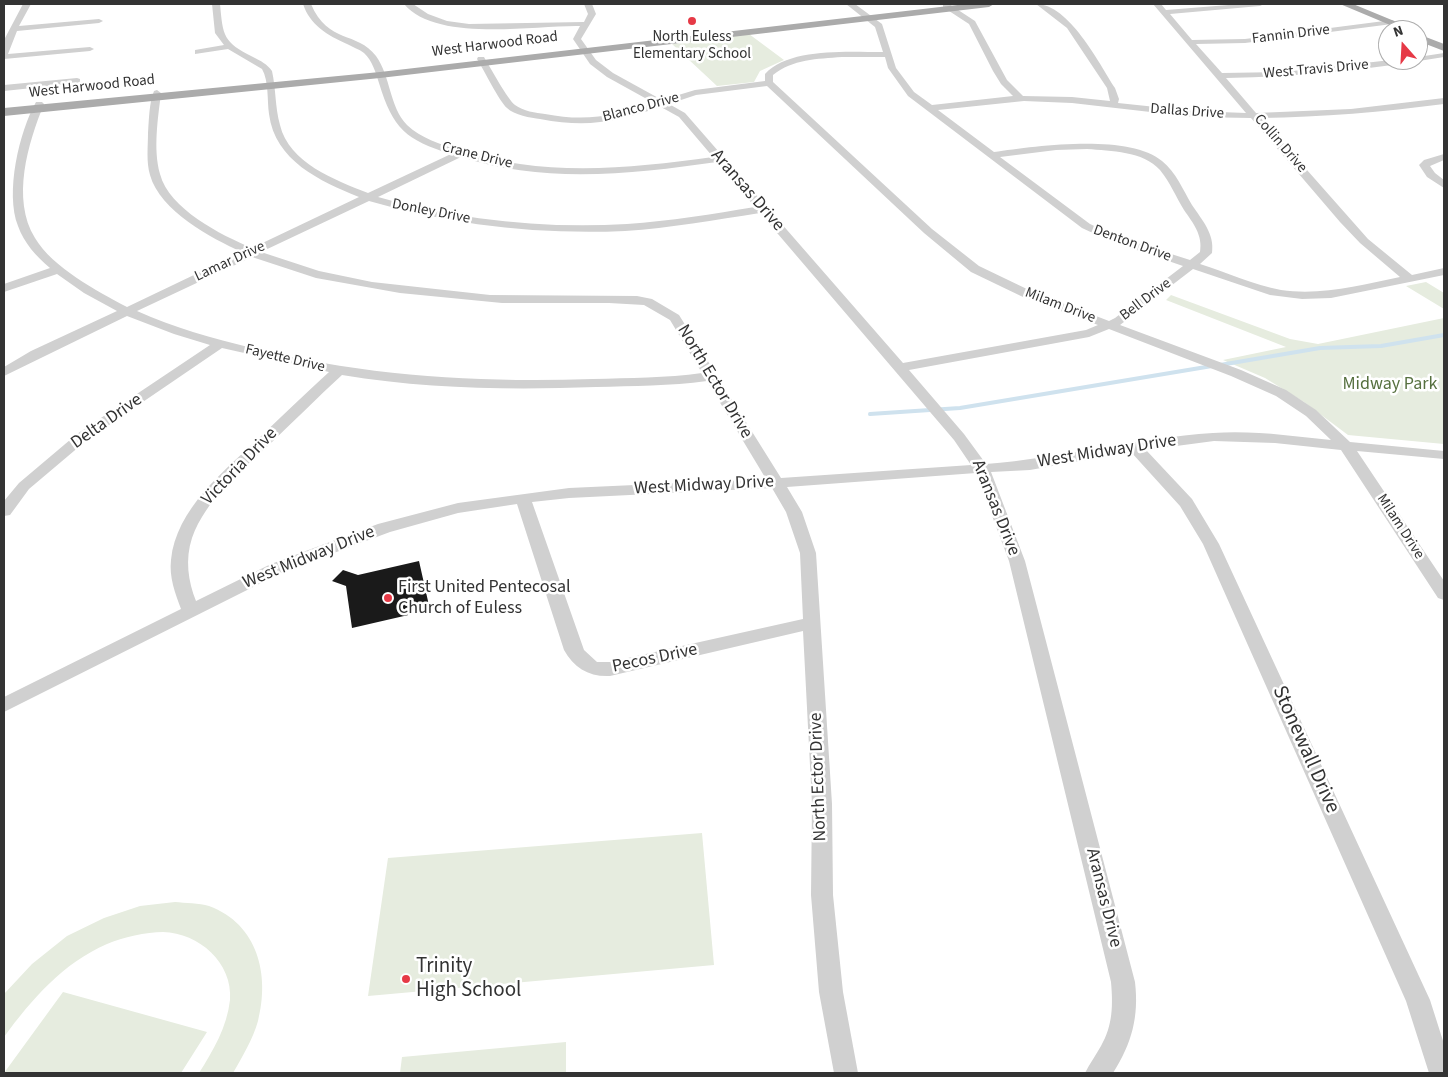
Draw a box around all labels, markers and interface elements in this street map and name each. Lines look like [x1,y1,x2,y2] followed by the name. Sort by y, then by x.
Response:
[686,15,698,27] marker: North Euless Elementary School
[1378,20,1428,70] north arrow
[1251,21,1331,49] street label: Fannin Drive
[1391,21,1406,43] text: N
[431,28,559,62] street label: West Harwood Road
[633,29,751,64] place label: North Euless Elementary School
[1263,56,1369,84] street label: West Travis Drive
[28,71,156,103] street label: West Harwood Road
[601,89,681,127] street label: Blanco Drive
[1150,100,1224,124] street label: Dallas Drive
[1250,111,1310,177] street label: Collin Drive
[440,139,514,173] street label: Crane Drive
[706,146,788,236] street label: Aransas Drive
[390,196,472,228] street label: Donley Drive
[1091,222,1173,266] street label: Denton Drive
[192,238,268,286] street label: Lamar Drive
[1117,275,1175,325] street label: Bell Drive
[1022,284,1098,328] street label: Milam Drive
[672,321,756,443] street label: North Ector Drive
[243,341,327,377] street label: Fayette Drive
[1343,374,1437,396] park label: Midway Park
[67,390,147,454] street label: Delta Drive
[198,424,282,510] street label: Victoria Drive
[1036,430,1178,474] street label: West Midway Drive
[966,457,1024,559] street label: Aransas Drive
[633,472,775,500] street label: West Midway Drive
[1372,491,1428,563] street label: Milam Drive
[240,522,378,594] street label: West Midway Drive
[398,577,571,620] place label: First United Pentecosal Church of Euless
[382,592,394,604] marker: First United Pentecosal Church of Euless
[611,639,699,679] street label: Pecos Drive
[1266,682,1344,818] street label: Stonewall Drive
[806,712,832,842] street label: North Ector Drive
[1080,846,1126,950] street label: Aransas Drive
[416,954,521,1004] place label: Trinity High School
[400,973,412,985] marker: Trinity High School

